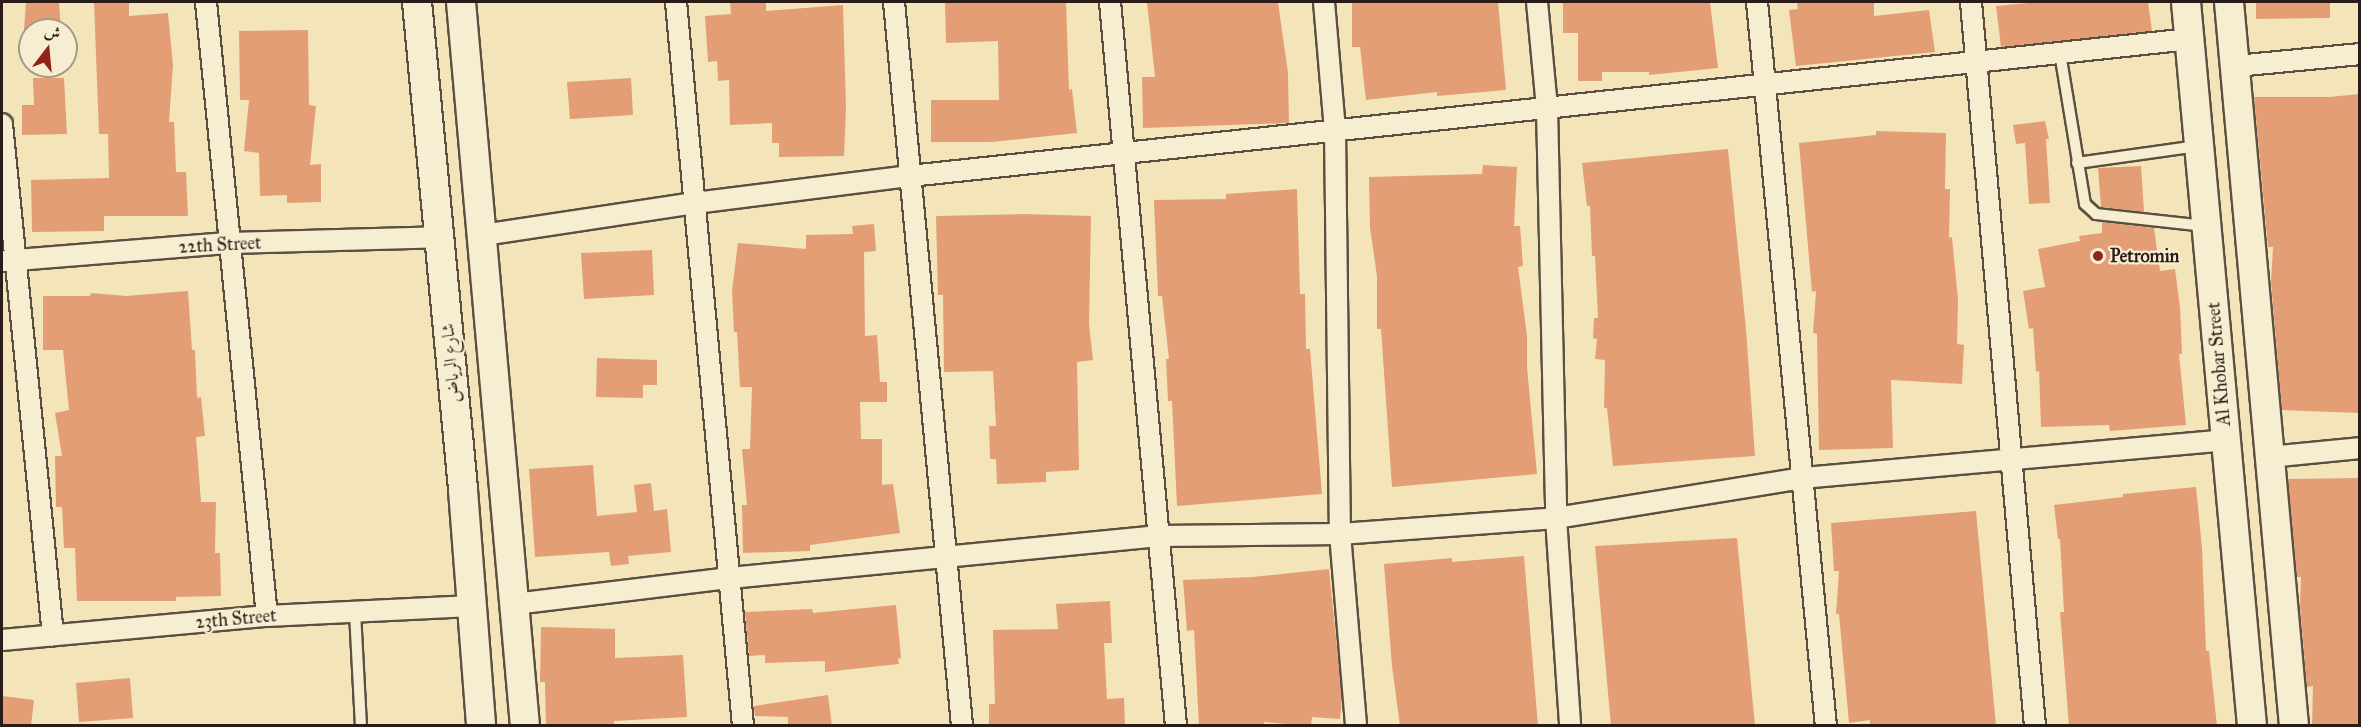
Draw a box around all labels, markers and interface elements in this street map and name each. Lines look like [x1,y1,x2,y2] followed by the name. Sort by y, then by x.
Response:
[18,18,78,78] north arrow
[42,21,63,43] text: ش
[178,232,262,258] street label: 22th Street
[2110,245,2179,267] place label: Petromin
[2091,249,2105,263] marker: Petromin
[2203,301,2235,427] street label: Al Khobar Street
[437,322,465,404] street label: شارع الرياض
[195,605,277,633] street label: 23th Street

